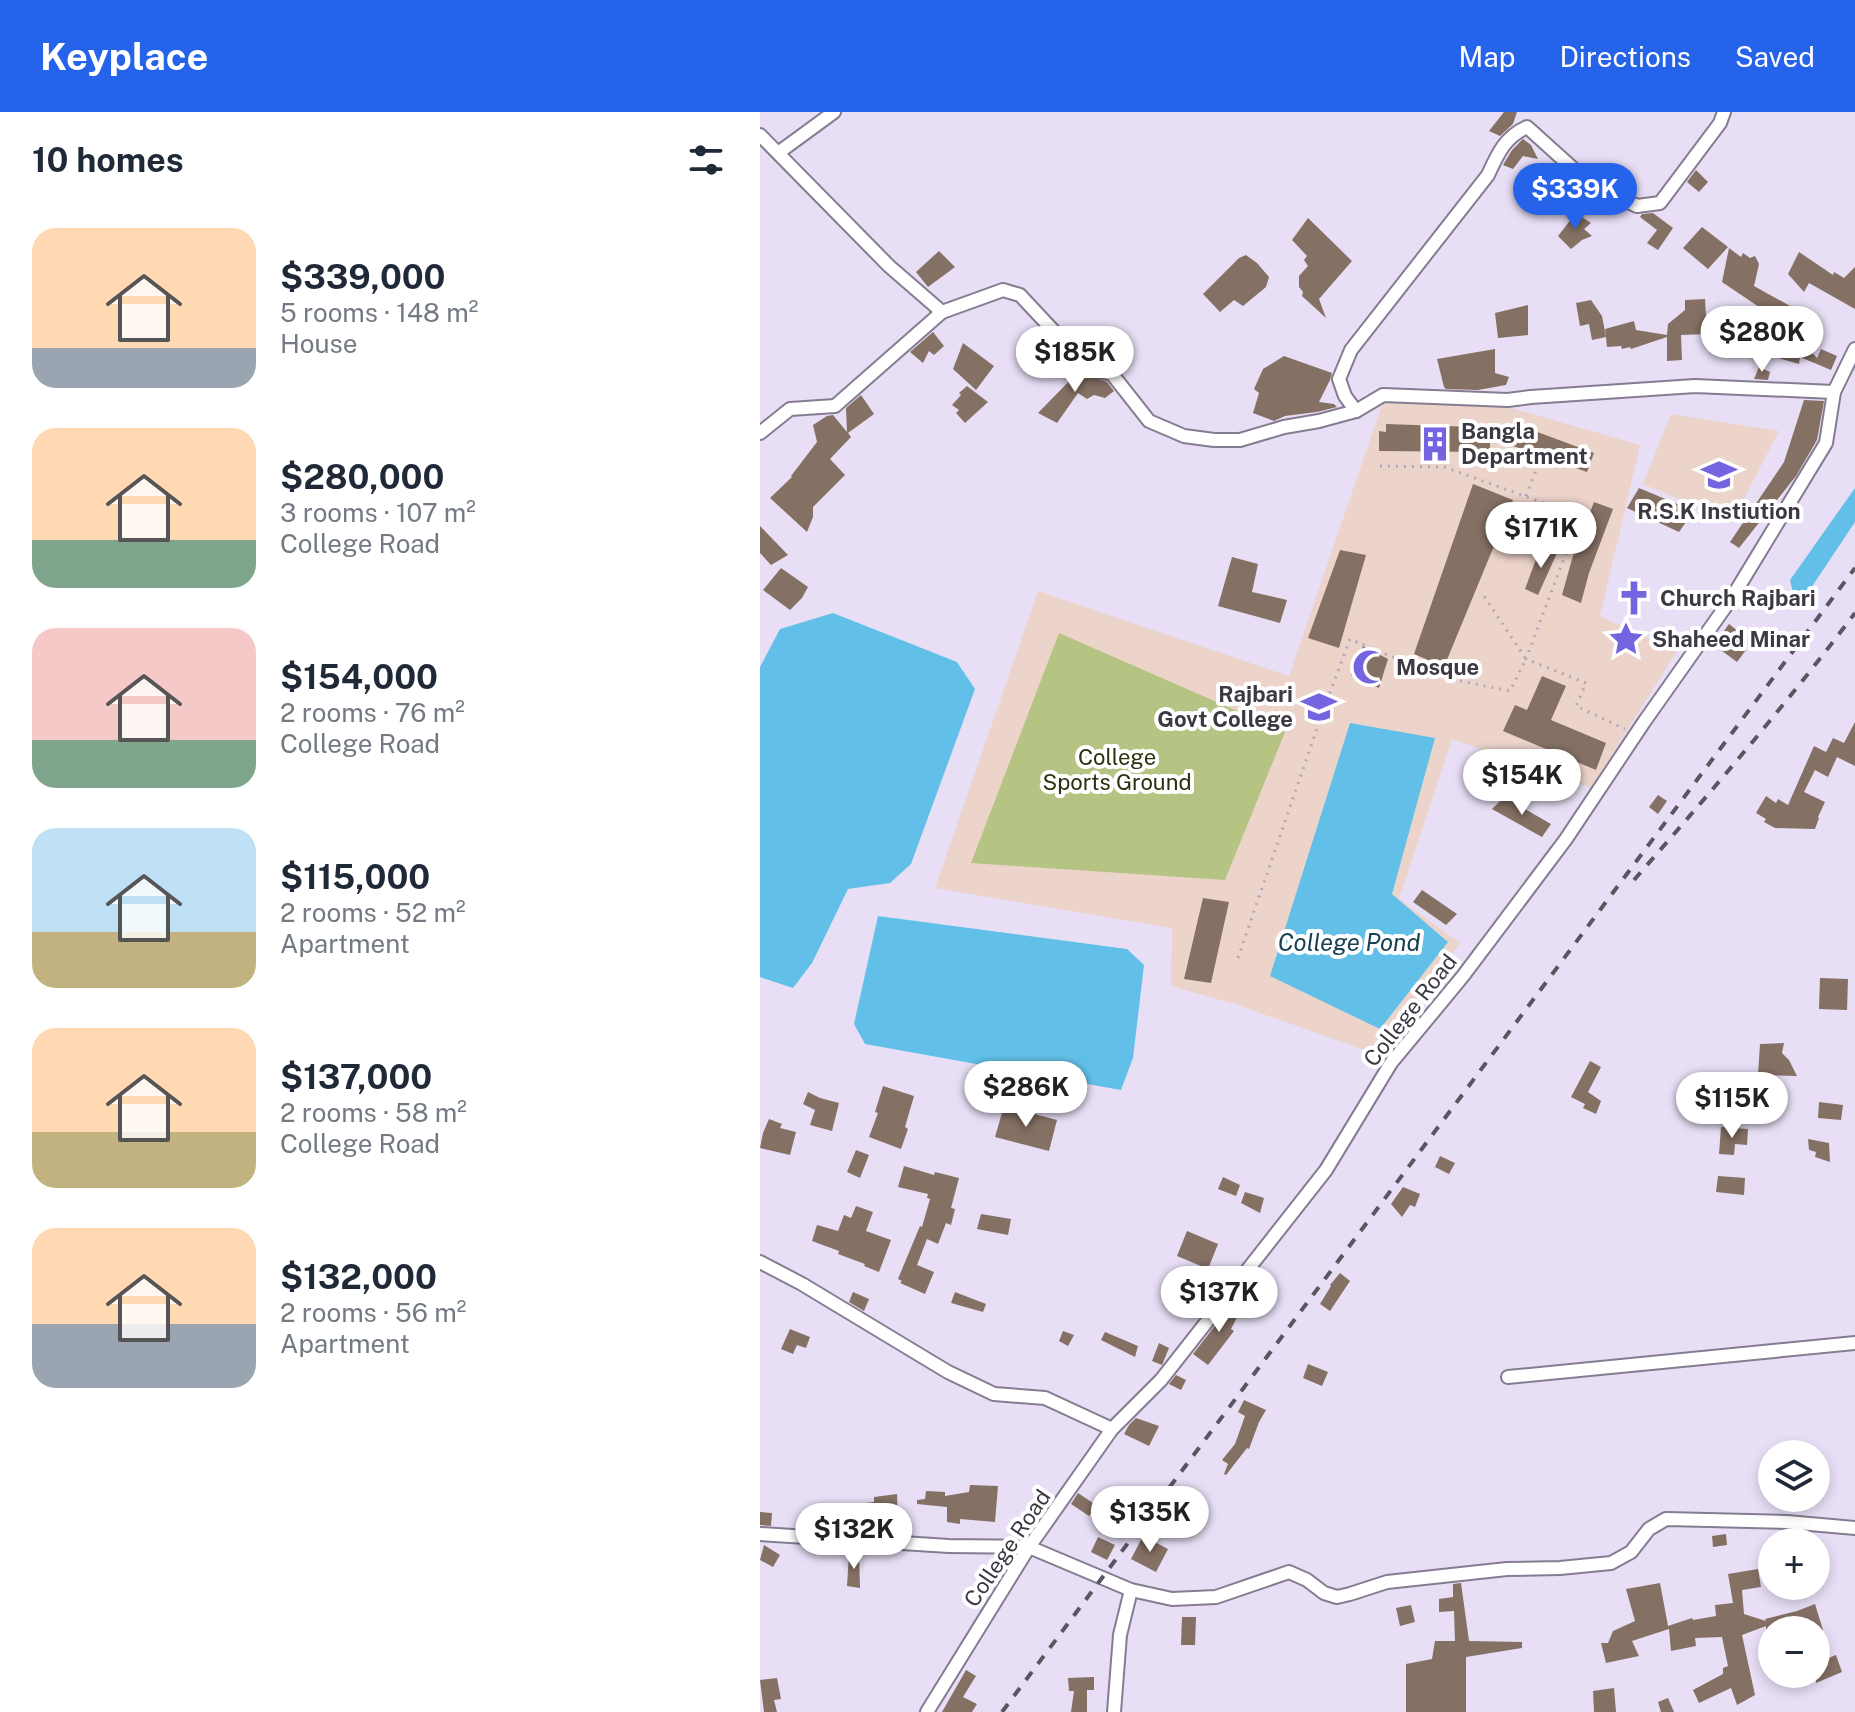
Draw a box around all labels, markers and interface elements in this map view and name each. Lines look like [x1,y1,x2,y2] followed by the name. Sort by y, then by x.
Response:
[40,34,208,79] text: Keyplace
[1459,40,1515,73] text: Map
[1559,40,1691,73] text: Directions
[1735,40,1815,73] text: Saved
[684,138,728,182] icon: filters
[32,140,184,180] text: 10 homes
[1519,163,1631,231] pin: $339K
[1531,173,1619,204] text: $339K
[280,257,446,297] text: $339,000
[96,260,192,356] icon: home
[280,297,478,328] text: 5 rooms · 148 m²
[1706,306,1818,374] pin: $280K
[1719,316,1805,347] text: $280K
[1019,326,1131,394] pin: $185K
[280,328,357,359] text: House
[1034,336,1116,367] text: $185K
[1461,418,1588,469] place label: Bangla Department
[1416,425,1454,463] building icon: Bangla Department
[1700,456,1738,494] school or university icon: R.S.K Instiution
[280,457,444,497] text: $280,000
[96,460,192,556] icon: home
[280,497,476,528] text: 3 rooms · 107 m²
[1637,498,1801,524] place label: R.S.K Instiution
[1485,502,1597,570] pin: $171K
[1503,512,1579,543] text: $171K
[280,528,440,559] text: College Road
[1615,579,1653,617] church icon: Church Rajbari
[1660,585,1816,611] place label: Church Rajbari
[1607,620,1645,658] place icon: Shaheed Minar
[1652,626,1810,652] place label: Shaheed Minar
[1351,648,1389,686] mosque icon: Mosque
[1396,654,1479,680] place label: Mosque
[280,657,438,697] text: $154,000
[96,660,192,756] icon: home
[1157,681,1293,732] place label: Rajbari Govt College
[1300,688,1338,726] school or university icon: Rajbari Govt College
[280,697,465,728] text: 2 rooms · 76 m²
[280,728,440,759] text: College Road
[1042,744,1192,795] park label: College Sports Ground
[1466,749,1578,817] pin: $154K
[1481,759,1563,790] text: $154K
[280,857,430,897] text: $115,000
[96,860,192,956] icon: home
[280,897,466,928] text: 2 rooms · 52 m²
[280,928,410,959] text: Apartment
[1278,928,1420,956] water label: College Pond
[1358,949,1462,1071] street label: College Road
[280,1057,432,1097] text: $137,000
[96,1060,192,1156] icon: home
[970,1061,1082,1129] pin: $286K
[982,1071,1070,1102] text: $286K
[1676,1072,1788,1140] pin: $115K
[1694,1082,1770,1113] text: $115K
[280,1097,467,1128] text: 2 rooms · 58 m²
[280,1128,440,1159] text: College Road
[280,1257,437,1297] text: $132,000
[96,1260,192,1356] icon: home
[1163,1266,1275,1334] pin: $137K
[1179,1276,1259,1307] text: $137K
[280,1297,466,1328] text: 2 rooms · 56 m²
[280,1328,410,1359] text: Apartment
[1758,1440,1830,1688] map controls
[1758,1440,1830,1512] button: layers
[958,1485,1056,1611] street label: College Road
[1094,1486,1206,1554] pin: $135K
[1109,1496,1191,1527] text: $135K
[798,1503,910,1571] pin: $132K
[813,1513,895,1544] text: $132K
[1758,1528,1830,1600] button: +
[1758,1616,1830,1688] button: −

